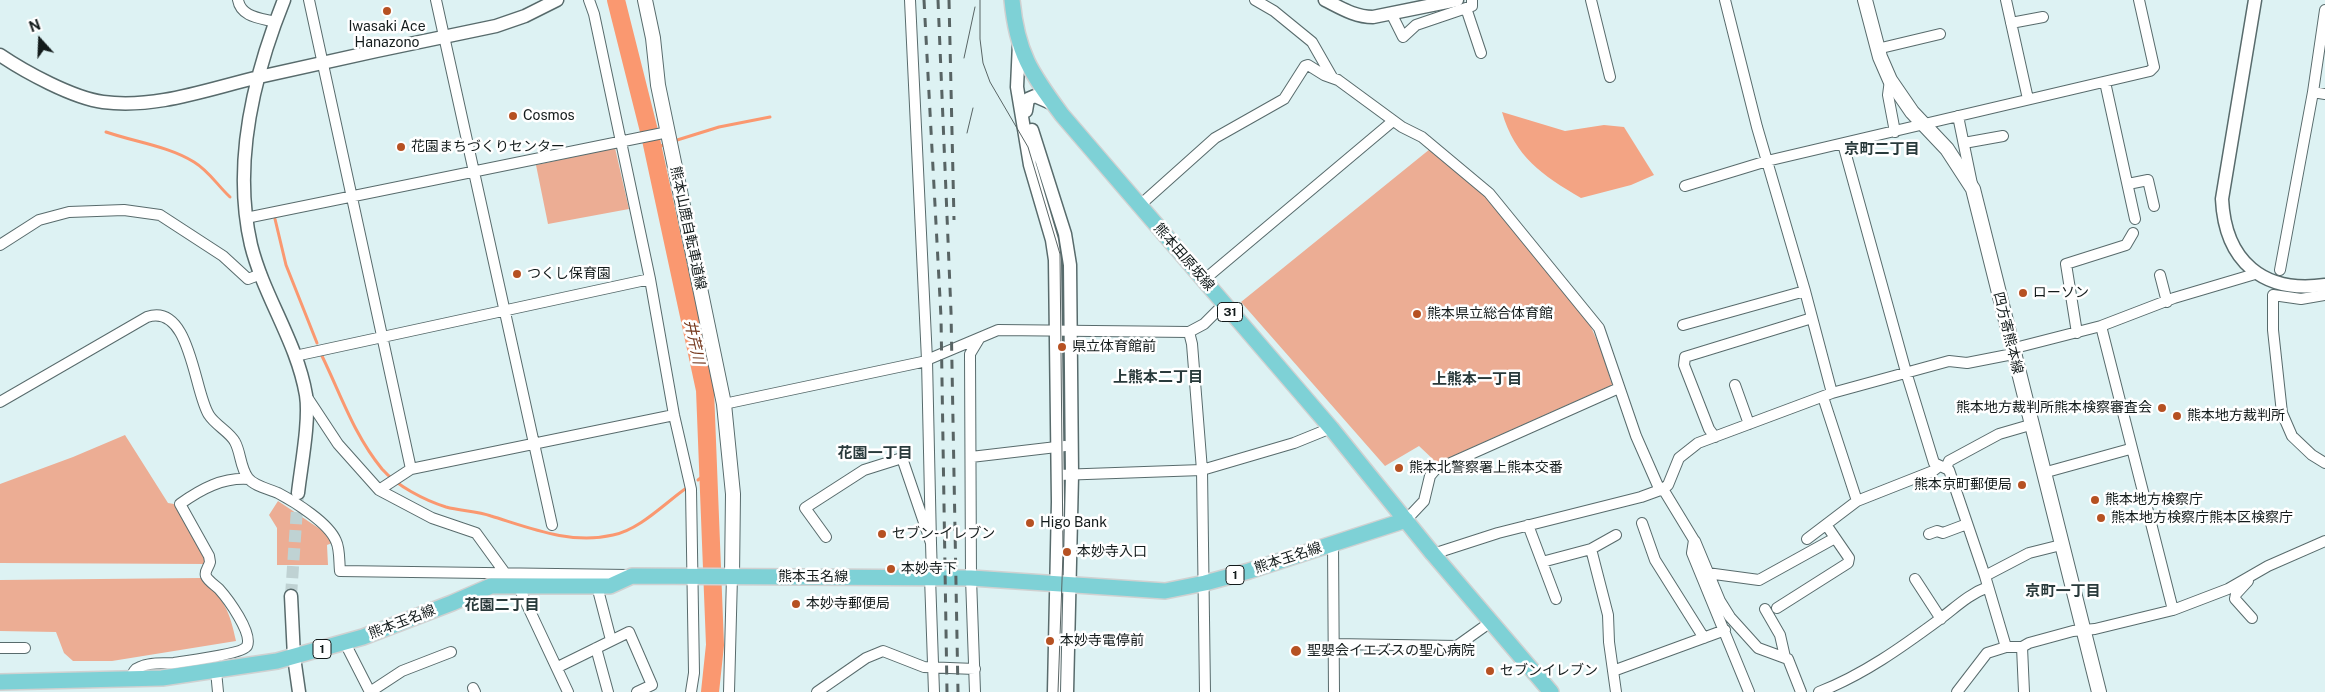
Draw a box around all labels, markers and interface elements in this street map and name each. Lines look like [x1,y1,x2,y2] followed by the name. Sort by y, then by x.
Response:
[381,5,393,17] marker: Iwasaki Ace Hanazono
[15,15,65,65] north arrow
[27,17,43,35] text: N
[348,19,426,52] place label: Iwasaki Ace Hanazono
[523,108,575,124] place label: Cosmos
[507,110,519,122] marker: Cosmos
[411,139,565,155] place label: 花園まちづくりセンター
[1845,140,1919,158] district label: 京町二丁目
[395,141,407,153] marker: 花園まちづくりセンター
[667,165,709,291] street label: 熊本山鹿自転車道線
[1150,220,1218,294] street label: 熊本田原坂線
[527,266,611,282] place label: つくし保育園
[511,268,523,280] marker: つくし保育園
[2033,285,2089,301] place label: ローソン
[2017,287,2029,299] marker: ローソン
[1990,290,2026,376] street label: 四方寄熊本線
[1218,302,1242,322] road number: 31
[1427,306,1553,322] place label: 熊本県立総合体育館
[1411,308,1423,320] marker: 熊本県立総合体育館
[681,318,707,366] water label: 井芹川
[1072,339,1156,355] place label: 県立体育館前
[1056,341,1068,353] marker: 県立体育館前
[1113,368,1203,386] district label: 上熊本二丁目
[1432,370,1522,388] district label: 上熊本一丁目
[1956,400,2152,416] place label: 熊本地方裁判所熊本検察審査会
[2156,402,2168,414] marker: 熊本地方裁判所熊本検察審査会
[2187,408,2285,424] place label: 熊本地方裁判所
[2171,410,2183,422] marker: 熊本地方裁判所
[838,444,912,462] district label: 花園一丁目
[1409,460,1563,476] place label: 熊本北警察署上熊本交番
[1393,462,1405,474] marker: 熊本北警察署上熊本交番
[1914,477,2012,493] place label: 熊本京町郵便局
[2016,479,2028,491] marker: 熊本京町郵便局
[2105,492,2203,508] place label: 熊本地方検察庁
[2089,494,2101,506] marker: 熊本地方検察庁
[2111,510,2293,526] place label: 熊本地方検察庁熊本区検察庁
[2095,512,2107,524] marker: 熊本地方検察庁熊本区検察庁
[1040,515,1107,531] place label: Higo Bank
[1024,517,1036,529] marker: Higo Bank
[892,526,995,542] place label: セブン-イレブン
[876,528,888,540] marker: セブン-イレブン
[1252,539,1324,577] street label: 熊本玉名線
[1077,544,1147,560] place label: 本妙寺入口
[1061,546,1073,558] marker: 本妙寺入口
[901,561,957,577] place label: 本妙寺下
[885,563,897,575] marker: 本妙寺下
[1226,566,1244,584] road number: 1
[778,569,848,585] street label: 熊本玉名線
[2026,582,2100,600] district label: 京町一丁目
[465,596,539,614] district label: 花園二丁目
[806,596,890,612] place label: 本妙寺郵便局
[790,598,802,610] marker: 本妙寺郵便局
[366,602,438,642] street label: 熊本玉名線
[1060,633,1144,649] place label: 本妙寺電停前
[1044,635,1056,647] marker: 本妙寺電停前
[313,640,331,659] road number: 1
[1307,643,1475,659] place label: 聖嬰会イエズスの聖心病院
[1289,644,1303,658] marker: 聖嬰会イエズスの聖心病院
[1500,663,1598,679] place label: セブンイレブン
[1484,665,1496,677] marker: セブンイレブン

